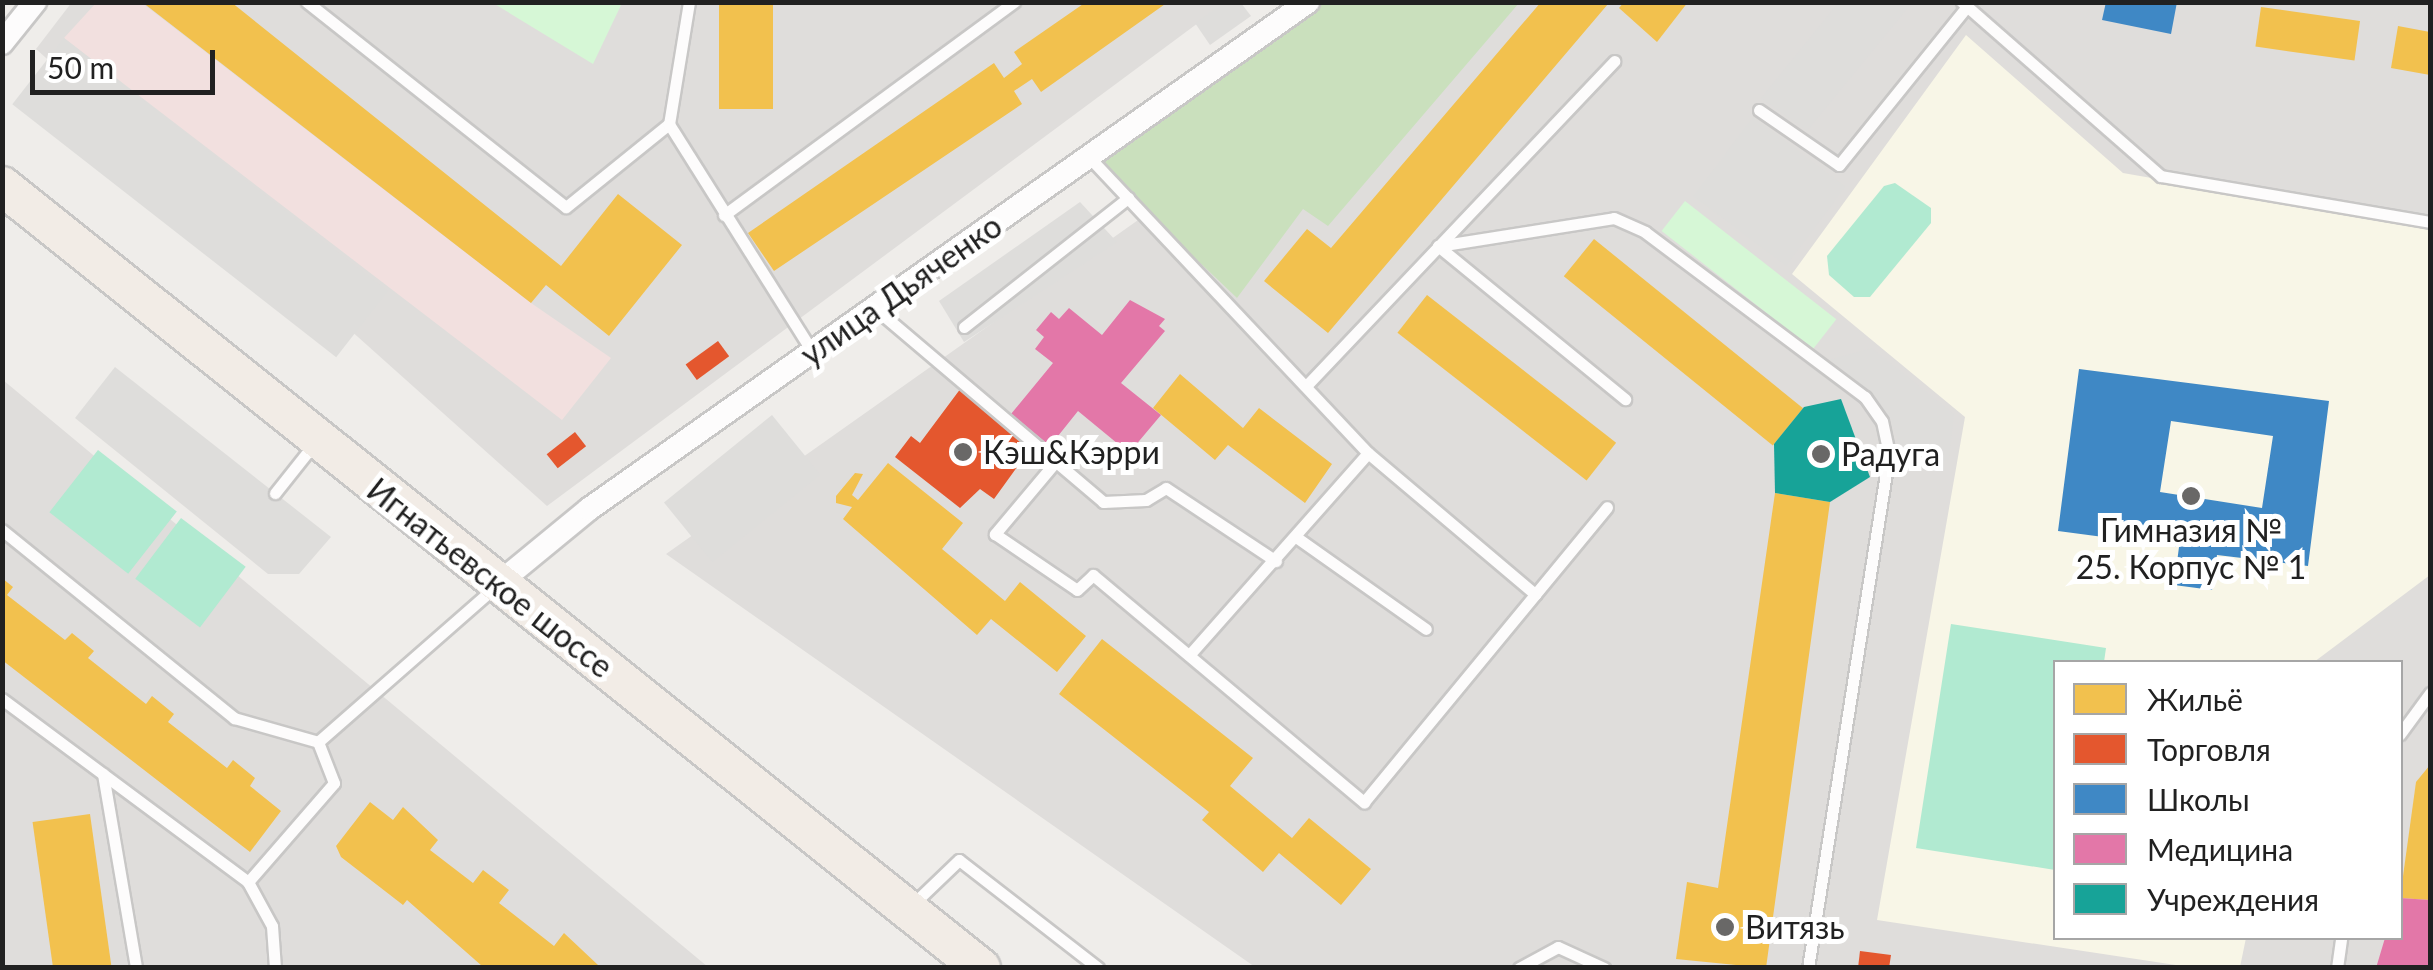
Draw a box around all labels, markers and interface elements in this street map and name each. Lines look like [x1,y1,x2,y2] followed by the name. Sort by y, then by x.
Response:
[35,30,220,92] scale bar
[47,49,114,85] text: 50 m
[793,206,1009,374] street label: улица Дьяченко
[983,433,1160,471] place label: Кэш&Кэрри
[1841,435,1940,473] place label: Радуга
[952,441,974,463] marker: Кэш&Кэрри
[1810,443,1832,465] marker: Радуга
[360,470,620,686] street label: Игнатьевское шоссе
[2180,485,2202,507] marker: Гимназия № 25. Корпус № 1
[2076,512,2306,587] place label: Гимназия № 25. Корпус № 1
[2053,660,2403,940] legend
[2147,681,2243,717] text: Жильё
[2147,731,2271,767] text: Торговля
[2147,781,2250,817] text: Школы
[2147,831,2293,867] text: Медицина
[2147,881,2319,917] text: Учреждения
[1745,908,1845,946] place label: Витязь
[1714,916,1736,938] marker: Витязь

